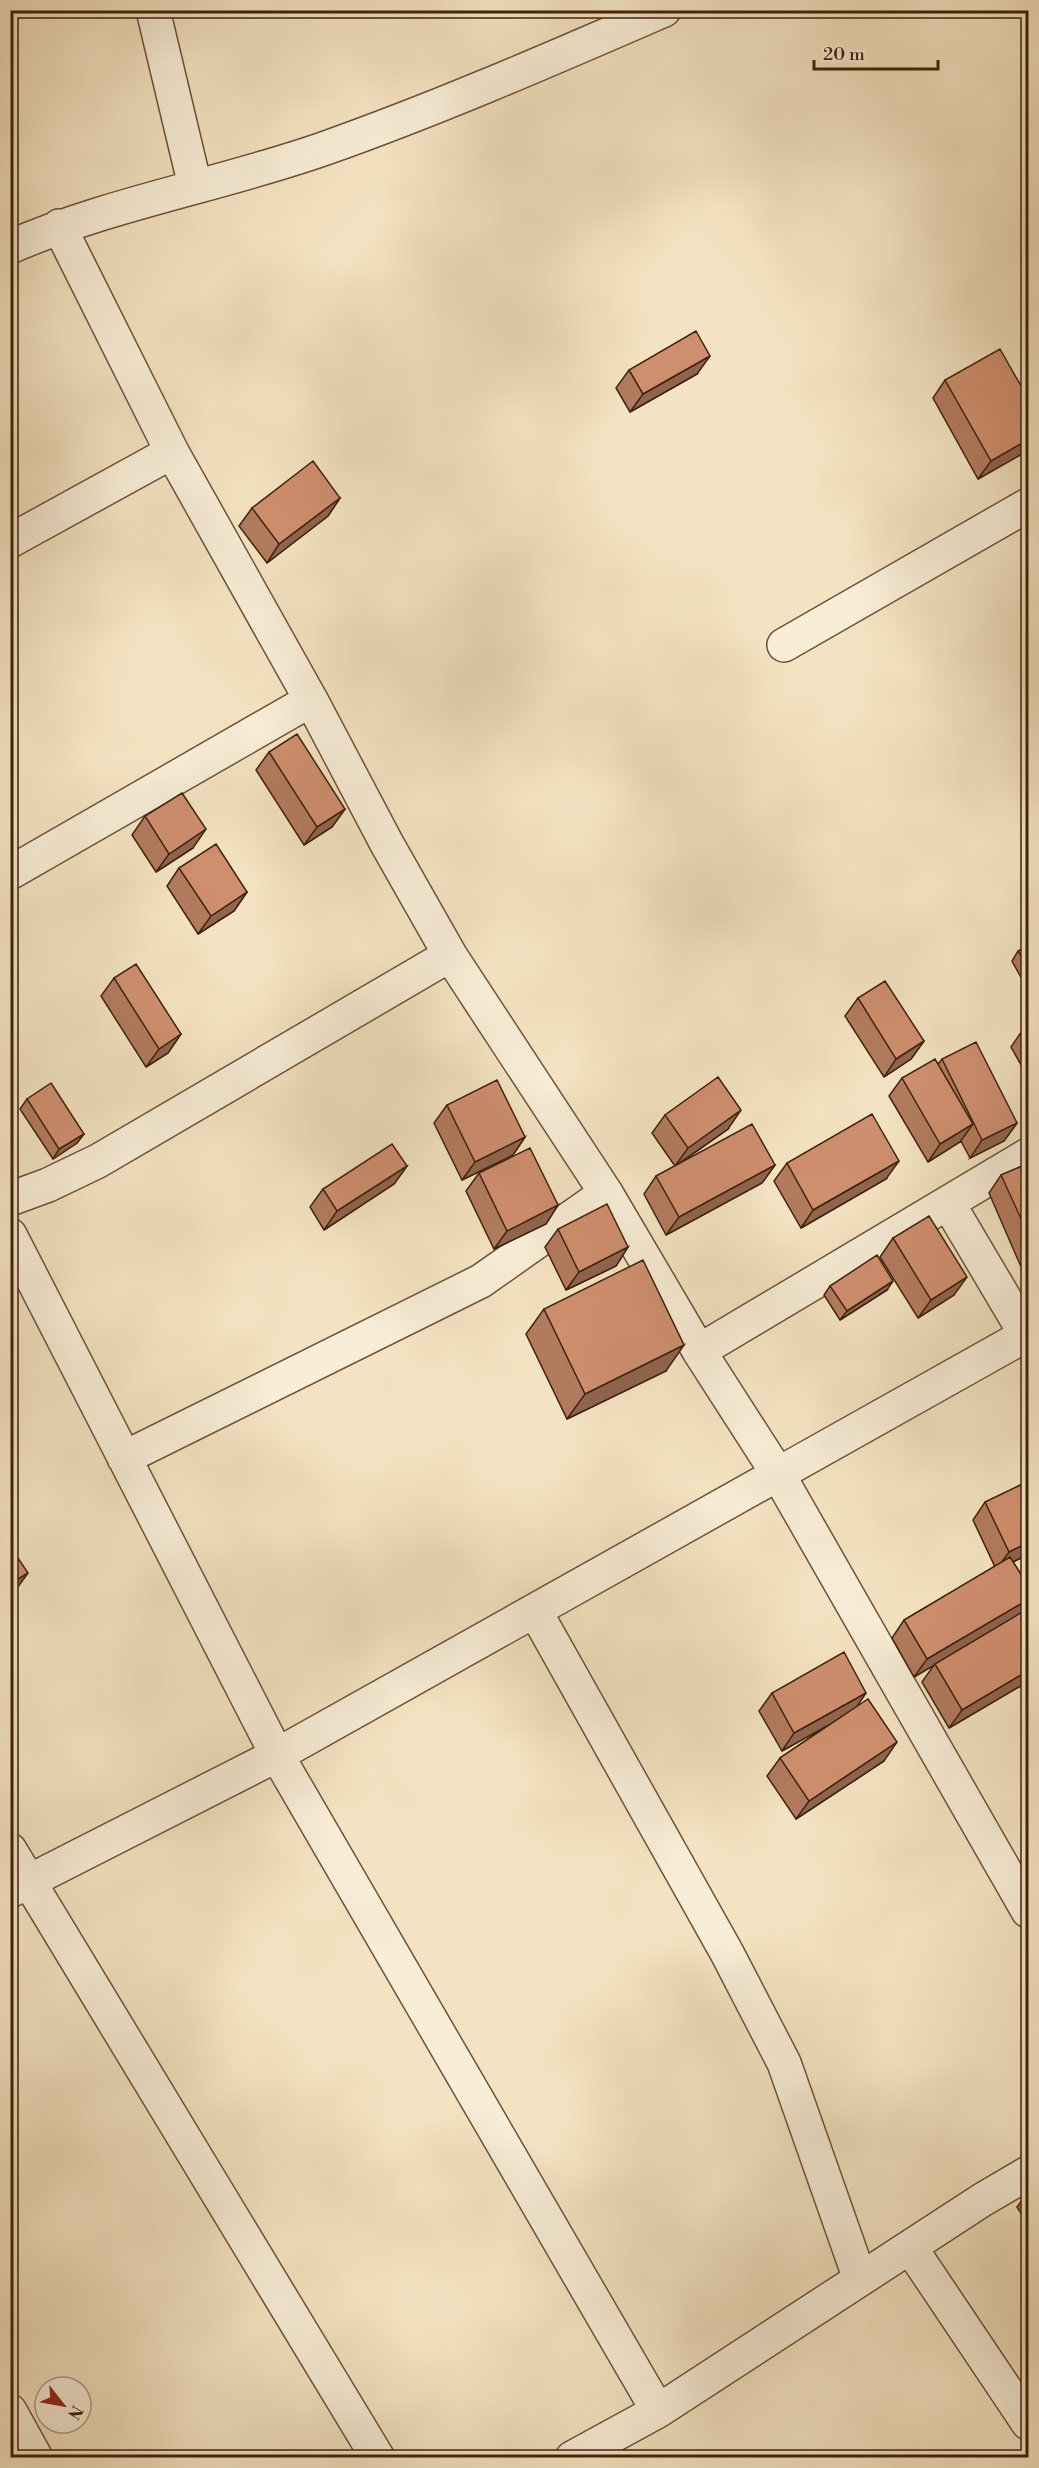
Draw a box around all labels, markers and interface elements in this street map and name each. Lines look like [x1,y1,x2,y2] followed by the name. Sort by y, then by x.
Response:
[814,33,938,71] scale bar
[823,43,865,66] text: 20 m
[33,2375,93,2435] north arrow
[63,2402,87,2423] text: N

